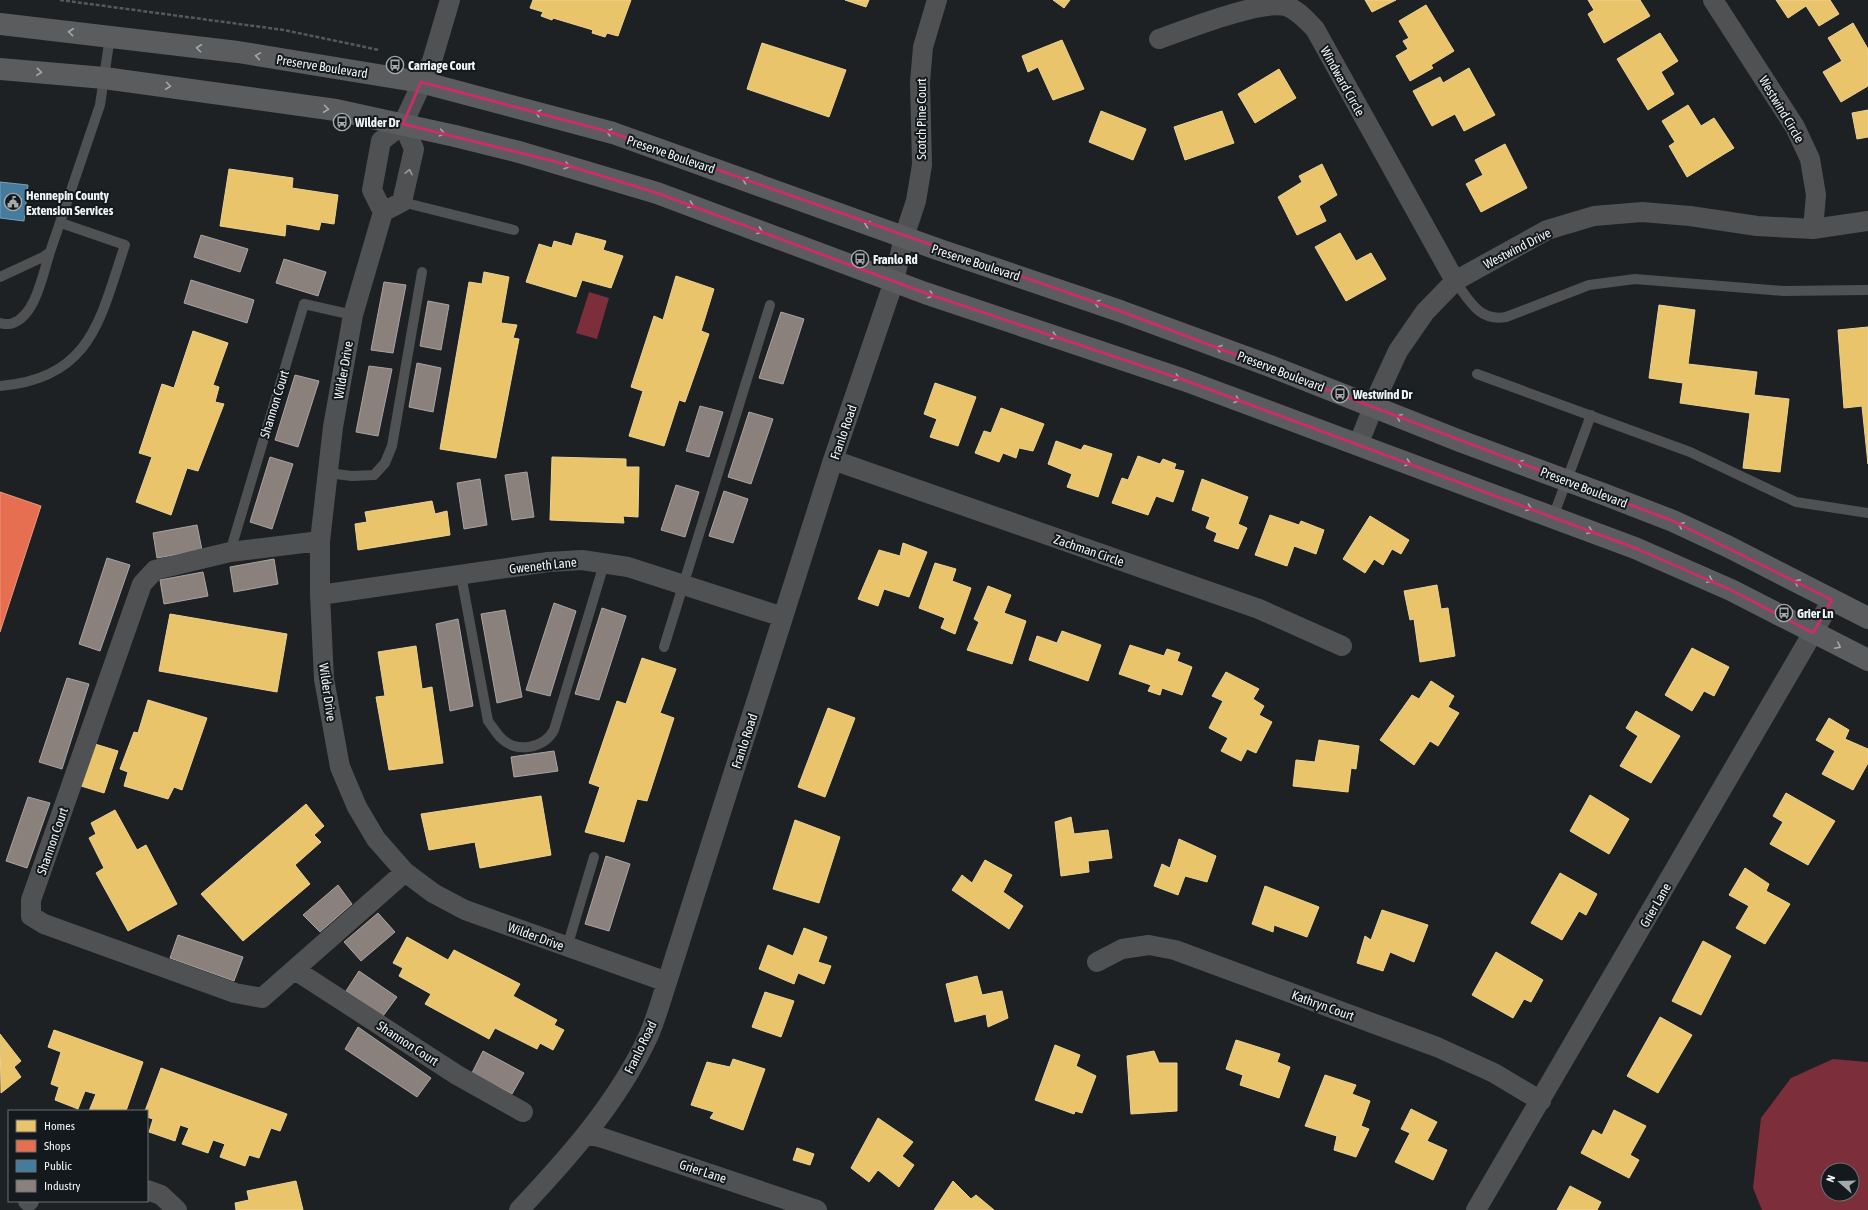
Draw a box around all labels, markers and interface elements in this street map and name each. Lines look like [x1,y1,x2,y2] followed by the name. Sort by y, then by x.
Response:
[68,28,74,37] one-way arrow
[196,43,202,52] one-way arrow
[1317,44,1368,119] street label: Windward Circle
[255,52,262,61] one-way arrow
[275,52,369,81] street label: Preserve Boulevard
[385,55,405,75] bus stop icon: Carriage Court
[408,58,476,73] place label: Carriage Court
[36,68,42,77] one-way arrow
[1756,73,1807,145] street label: Westwind Circle
[914,78,929,160] street label: Scotch Pine Court
[165,81,171,90] one-way arrow
[323,104,329,113] one-way arrow
[534,109,541,118] one-way arrow
[332,112,352,132] bus stop icon: Wilder Dr
[354,115,401,130] place label: Wilder Dr
[438,128,445,136] one-way arrow
[606,129,612,137] one-way arrow
[625,132,717,177] street label: Preserve Boulevard
[564,161,571,170] one-way arrow
[404,169,412,175] one-way arrow
[741,176,748,184] one-way arrow
[26,188,114,218] place label: Hennepin County Extension Services
[3,192,23,212] public building icon: Hennepin County Extension Services
[688,200,695,209] one-way arrow
[864,220,871,229] one-way arrow
[1481,225,1553,272] street label: Westwind Drive
[756,226,763,234] one-way arrow
[930,241,1022,284] street label: Preserve Boulevard
[850,249,870,269] bus stop icon: Franlo Rd
[873,252,918,267] place label: Franlo Rd
[927,290,934,298] one-way arrow
[1094,299,1101,307] one-way arrow
[1051,331,1058,340] one-way arrow
[331,340,356,400] street label: Wilder Drive
[1215,344,1222,352] one-way arrow
[1235,348,1327,395] street label: Preserve Boulevard
[257,368,292,440] street label: Shannon Court
[1174,373,1181,381] one-way arrow
[1330,384,1350,404] bus stop icon: Westwind Dr
[1352,387,1414,402] place label: Westwind Dr
[1234,396,1241,404] one-way arrow
[827,403,860,462] street label: Franlo Road
[1395,413,1402,421] one-way arrow
[1404,458,1411,467] one-way arrow
[1517,460,1524,468] one-way arrow
[1538,464,1630,511] street label: Preserve Boulevard
[1525,503,1532,512] one-way arrow
[1678,522,1685,530] one-way arrow
[1586,526,1593,534] one-way arrow
[1052,531,1126,570] street label: Zachman Circle
[509,554,578,576] street label: Gweneth Lane
[1706,575,1713,583] one-way arrow
[1794,580,1802,587] one-way arrow
[1774,603,1794,623] bus stop icon: Grier Ln
[1797,606,1834,621] place label: Grier Ln
[1834,641,1842,648] one-way arrow
[316,662,339,722] street label: Wilder Drive
[729,712,760,771] street label: Franlo Road
[34,805,71,877] street label: Shannon Court
[1637,880,1674,930] street label: Grier Lane
[506,919,566,954] street label: Wilder Drive
[1290,987,1356,1024] street label: Kathryn Court
[374,1018,442,1069] street label: Shannon Court
[621,1018,660,1076] street label: Franlo Road
[8,1110,148,1202] legend
[44,1119,75,1133] text: Homes
[44,1139,70,1153] text: Shops
[677,1157,728,1186] street label: Grier Lane
[44,1159,72,1173] text: Public
[1820,1162,1860,1202] north arrow
[1824,1173,1837,1184] text: N
[44,1179,81,1193] text: Industry

